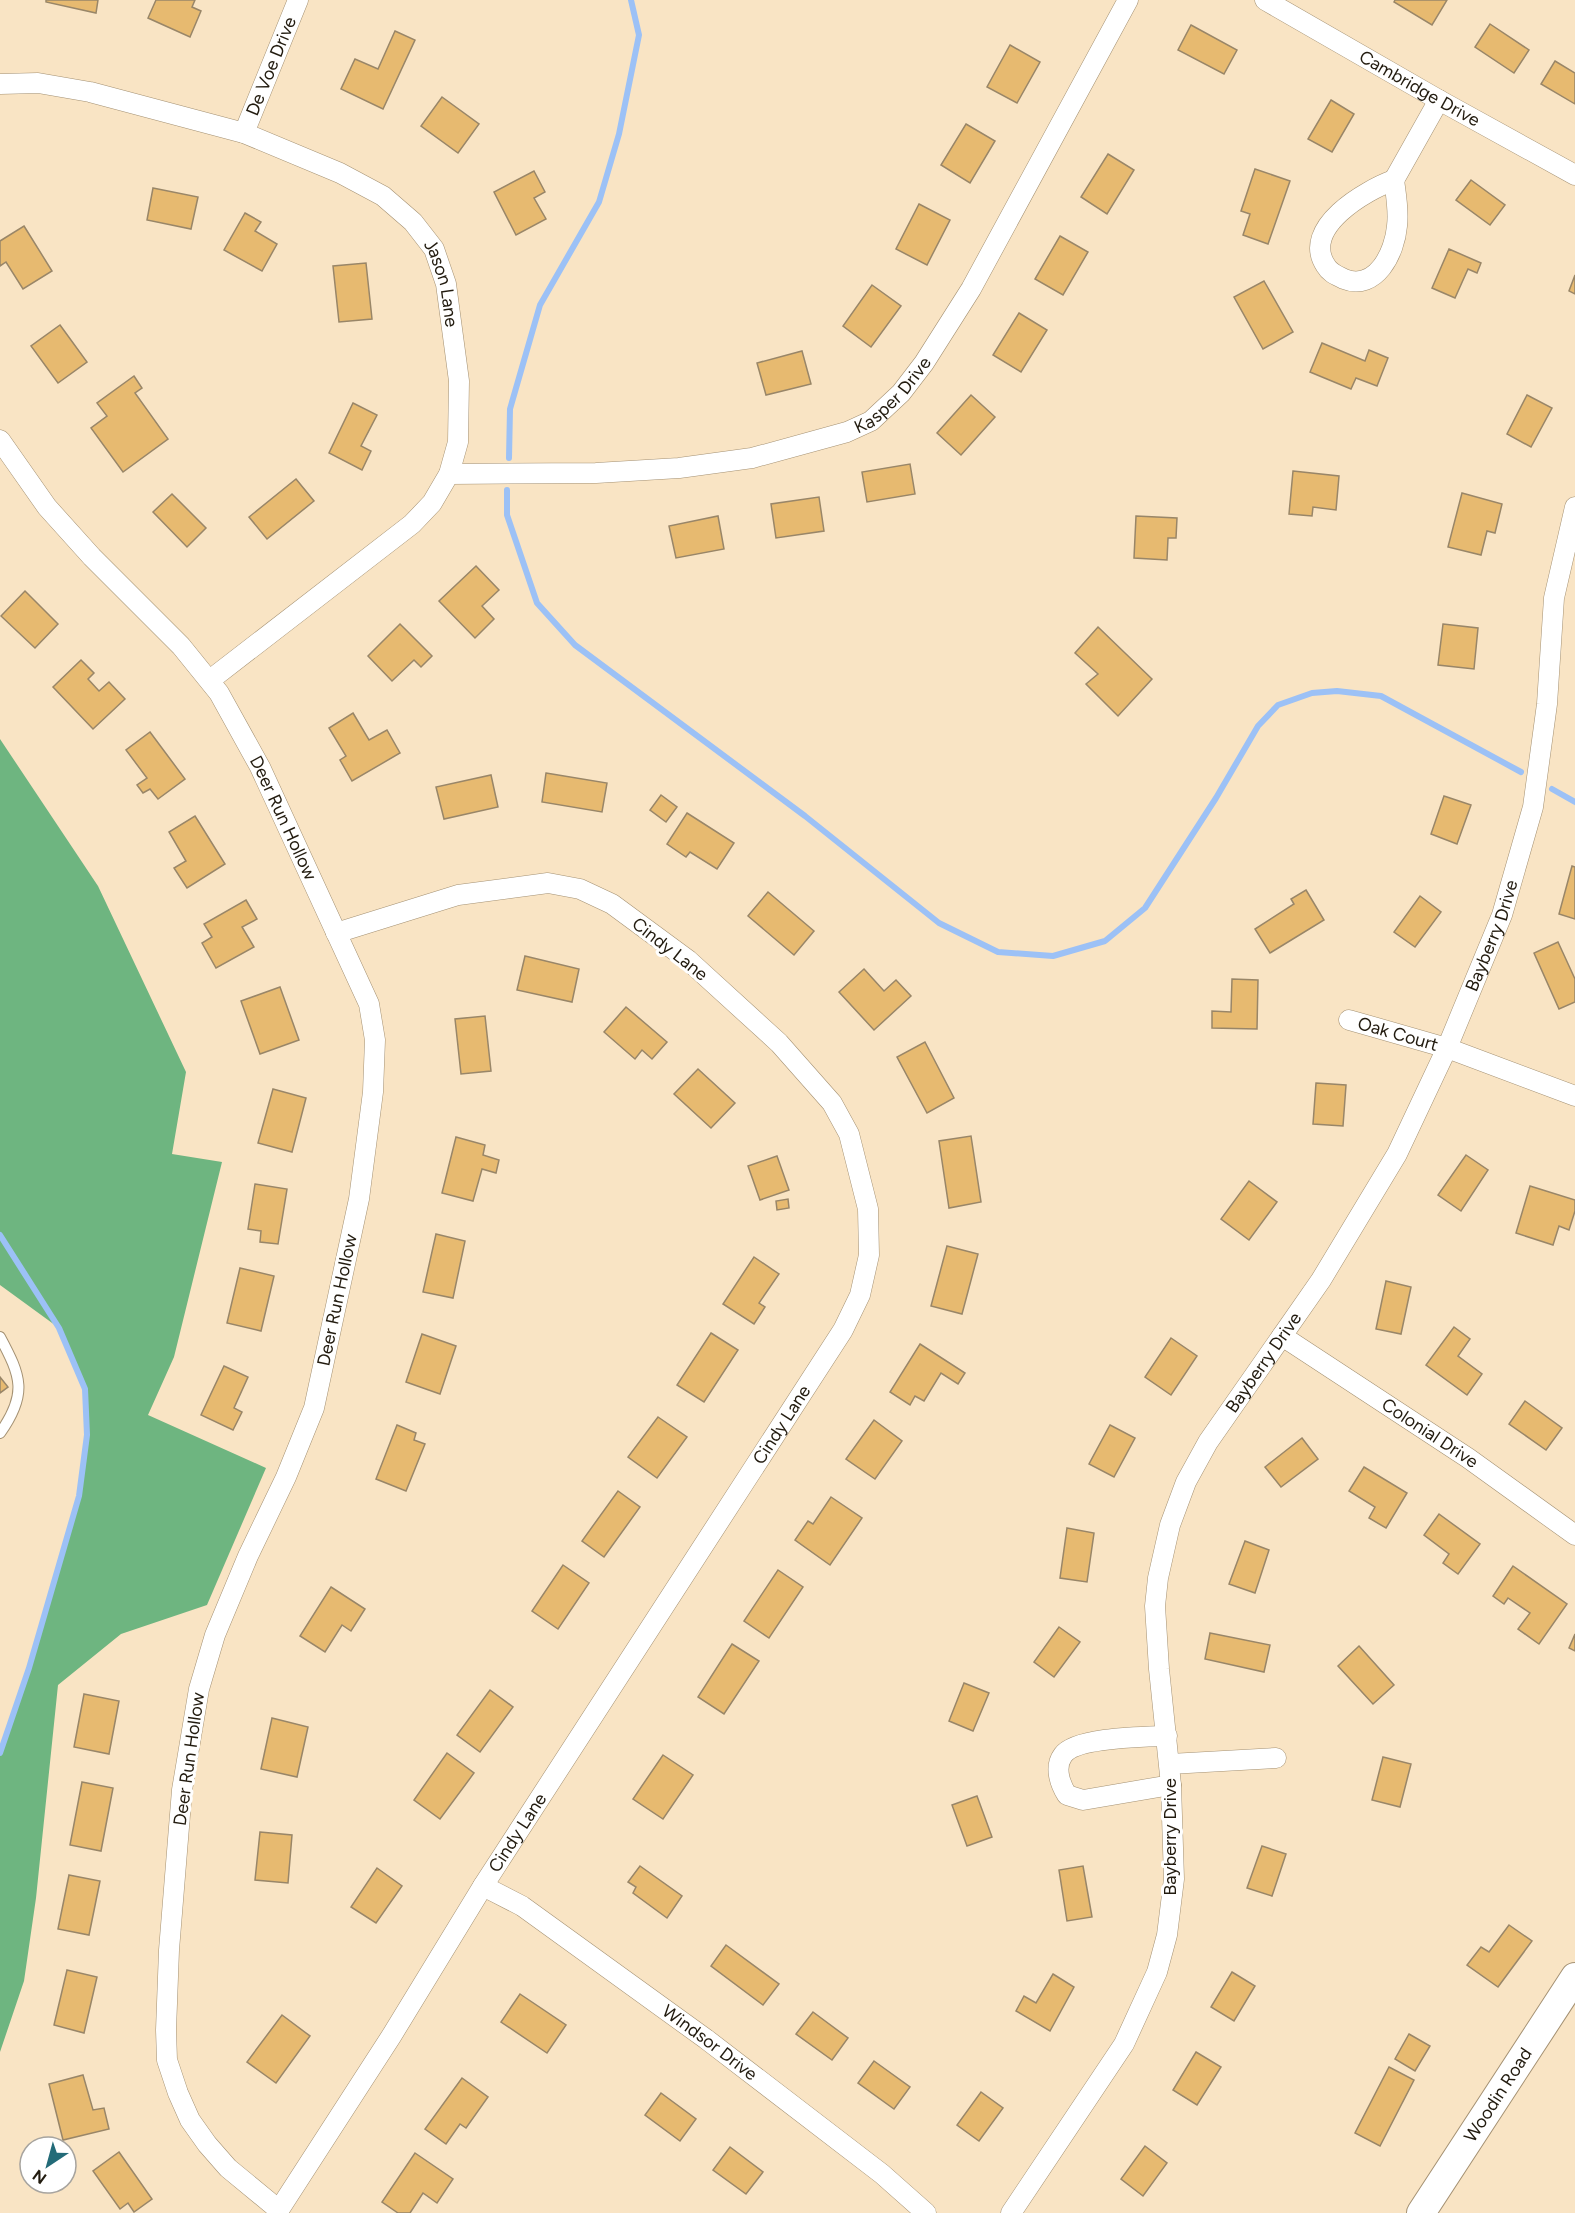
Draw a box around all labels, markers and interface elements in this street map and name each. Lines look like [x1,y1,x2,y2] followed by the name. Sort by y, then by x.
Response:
[241,13,301,119] street label: De Voe Drive
[1355,45,1484,131] street label: Cambridge Drive
[419,234,463,329] street label: Jason Lane
[851,353,936,438] street label: Kasper Drive
[245,752,322,884] street label: Deer Run Hollow
[1461,877,1523,995] street label: Bayberry Drive
[628,913,712,985] street label: Cindy Lane
[1355,1012,1441,1056] street label: Oak Court
[312,1232,362,1368] street label: Deer Run Hollow
[1221,1308,1306,1417] street label: Bayberry Drive
[748,1381,815,1469] street label: Cindy Lane
[1377,1393,1483,1473] street label: Colonial Drive
[169,1691,209,1827] street label: Deer Run Hollow
[1159,1778,1181,1896] street label: Bayberry Drive
[484,1789,551,1877] street label: Cindy Lane
[658,2000,762,2085] street label: Windsor Drive
[1459,2044,1537,2146] street label: Woodin Road
[18,2135,78,2195] north arrow
[29,2165,50,2188] text: N

